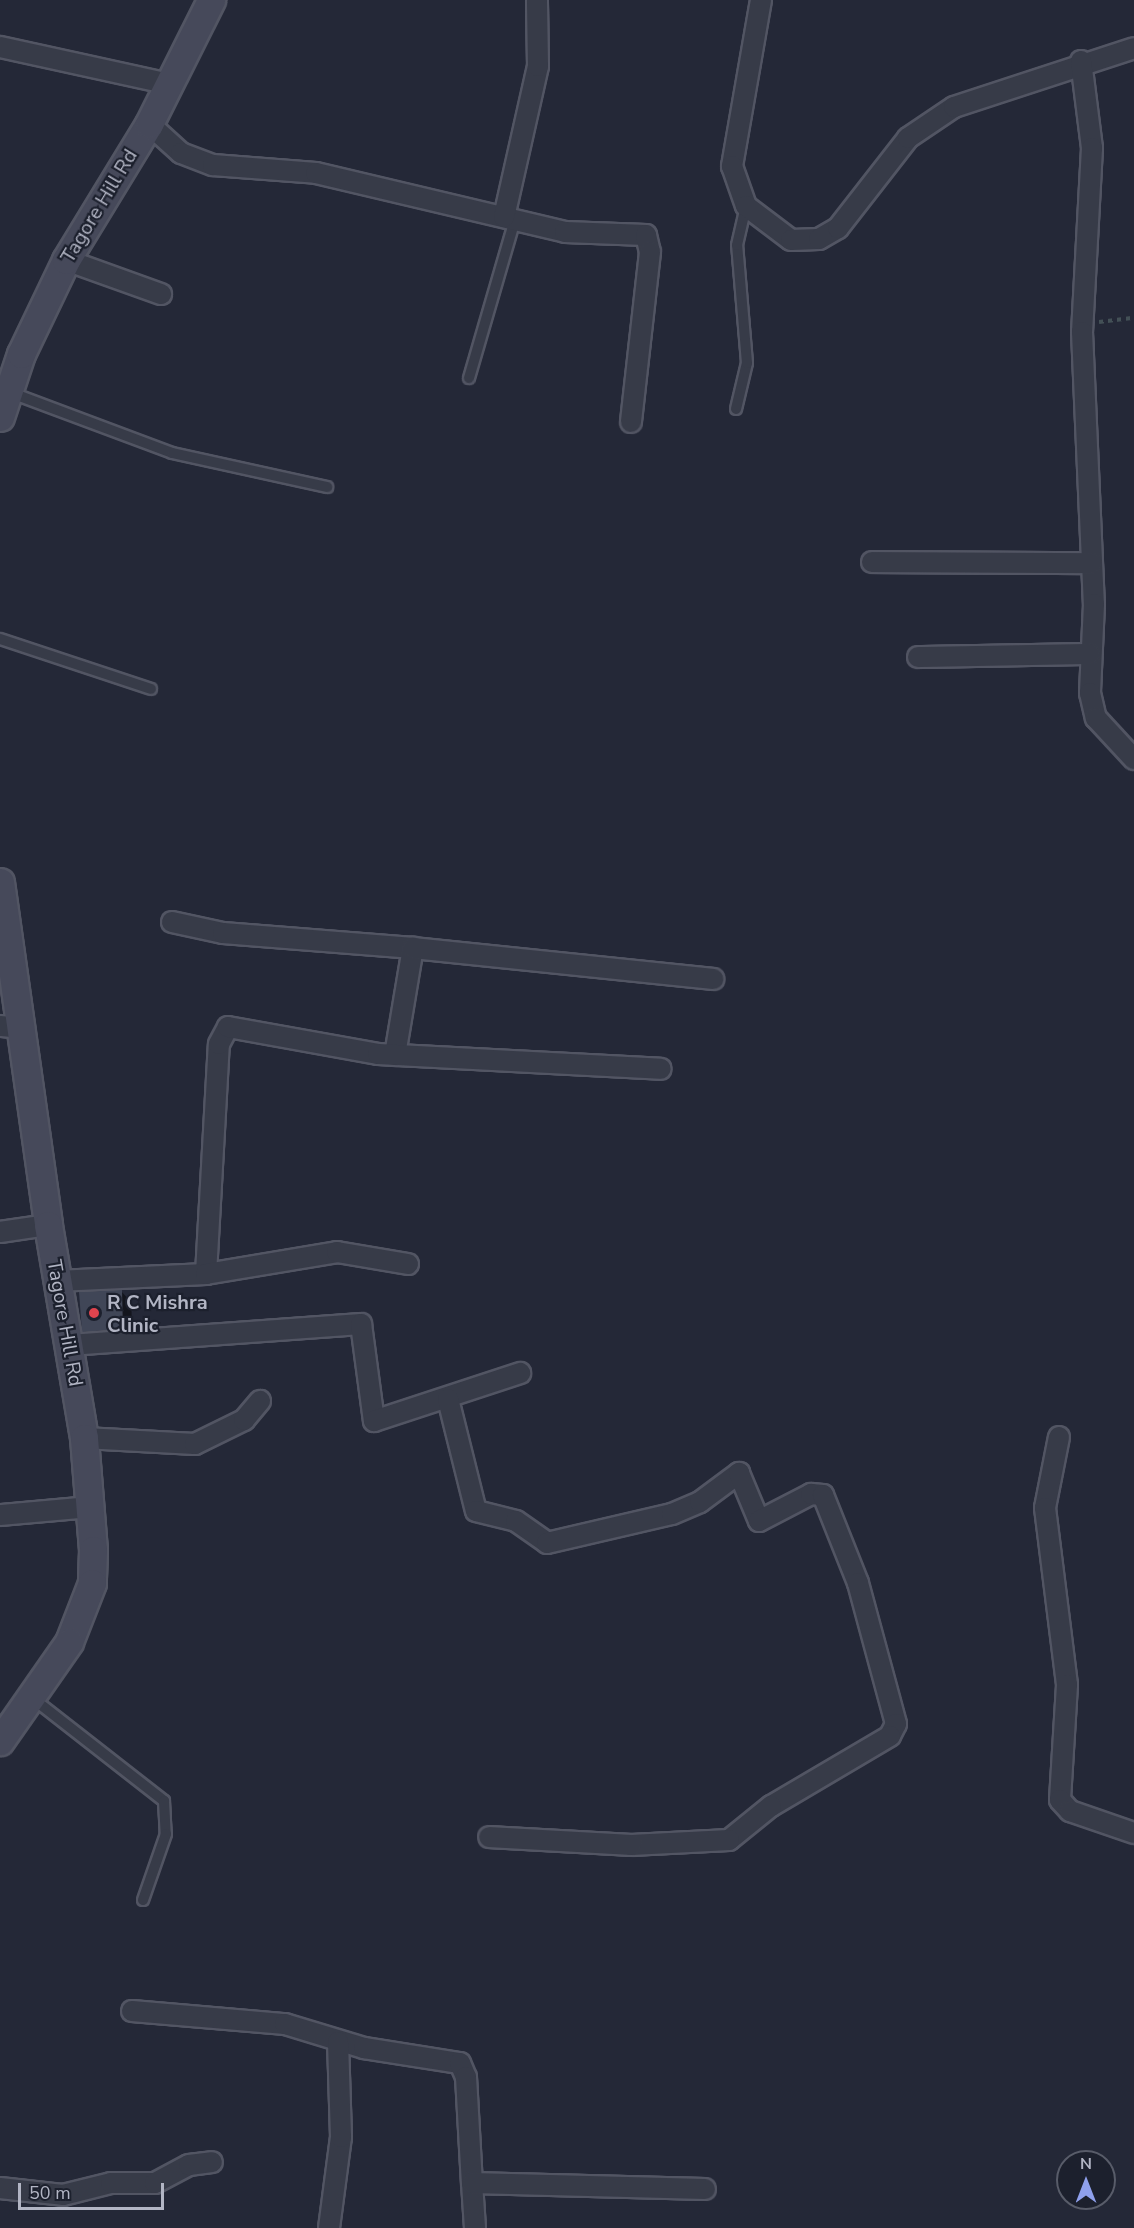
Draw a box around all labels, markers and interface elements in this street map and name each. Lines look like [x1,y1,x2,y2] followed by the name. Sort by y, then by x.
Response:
[56,145,142,267] street label: Tagore Hill Rd
[42,1258,88,1388] street label: Tagore Hill Rd
[107,1290,208,1337] place label: R C Mishra Clinic
[85,1304,103,1322] marker: R C Mishra Clinic
[1056,2150,1116,2210] north arrow
[1080,2153,1092,2175] text: N
[21,2171,166,2209] scale bar
[29,2181,71,2205] text: 50 m

